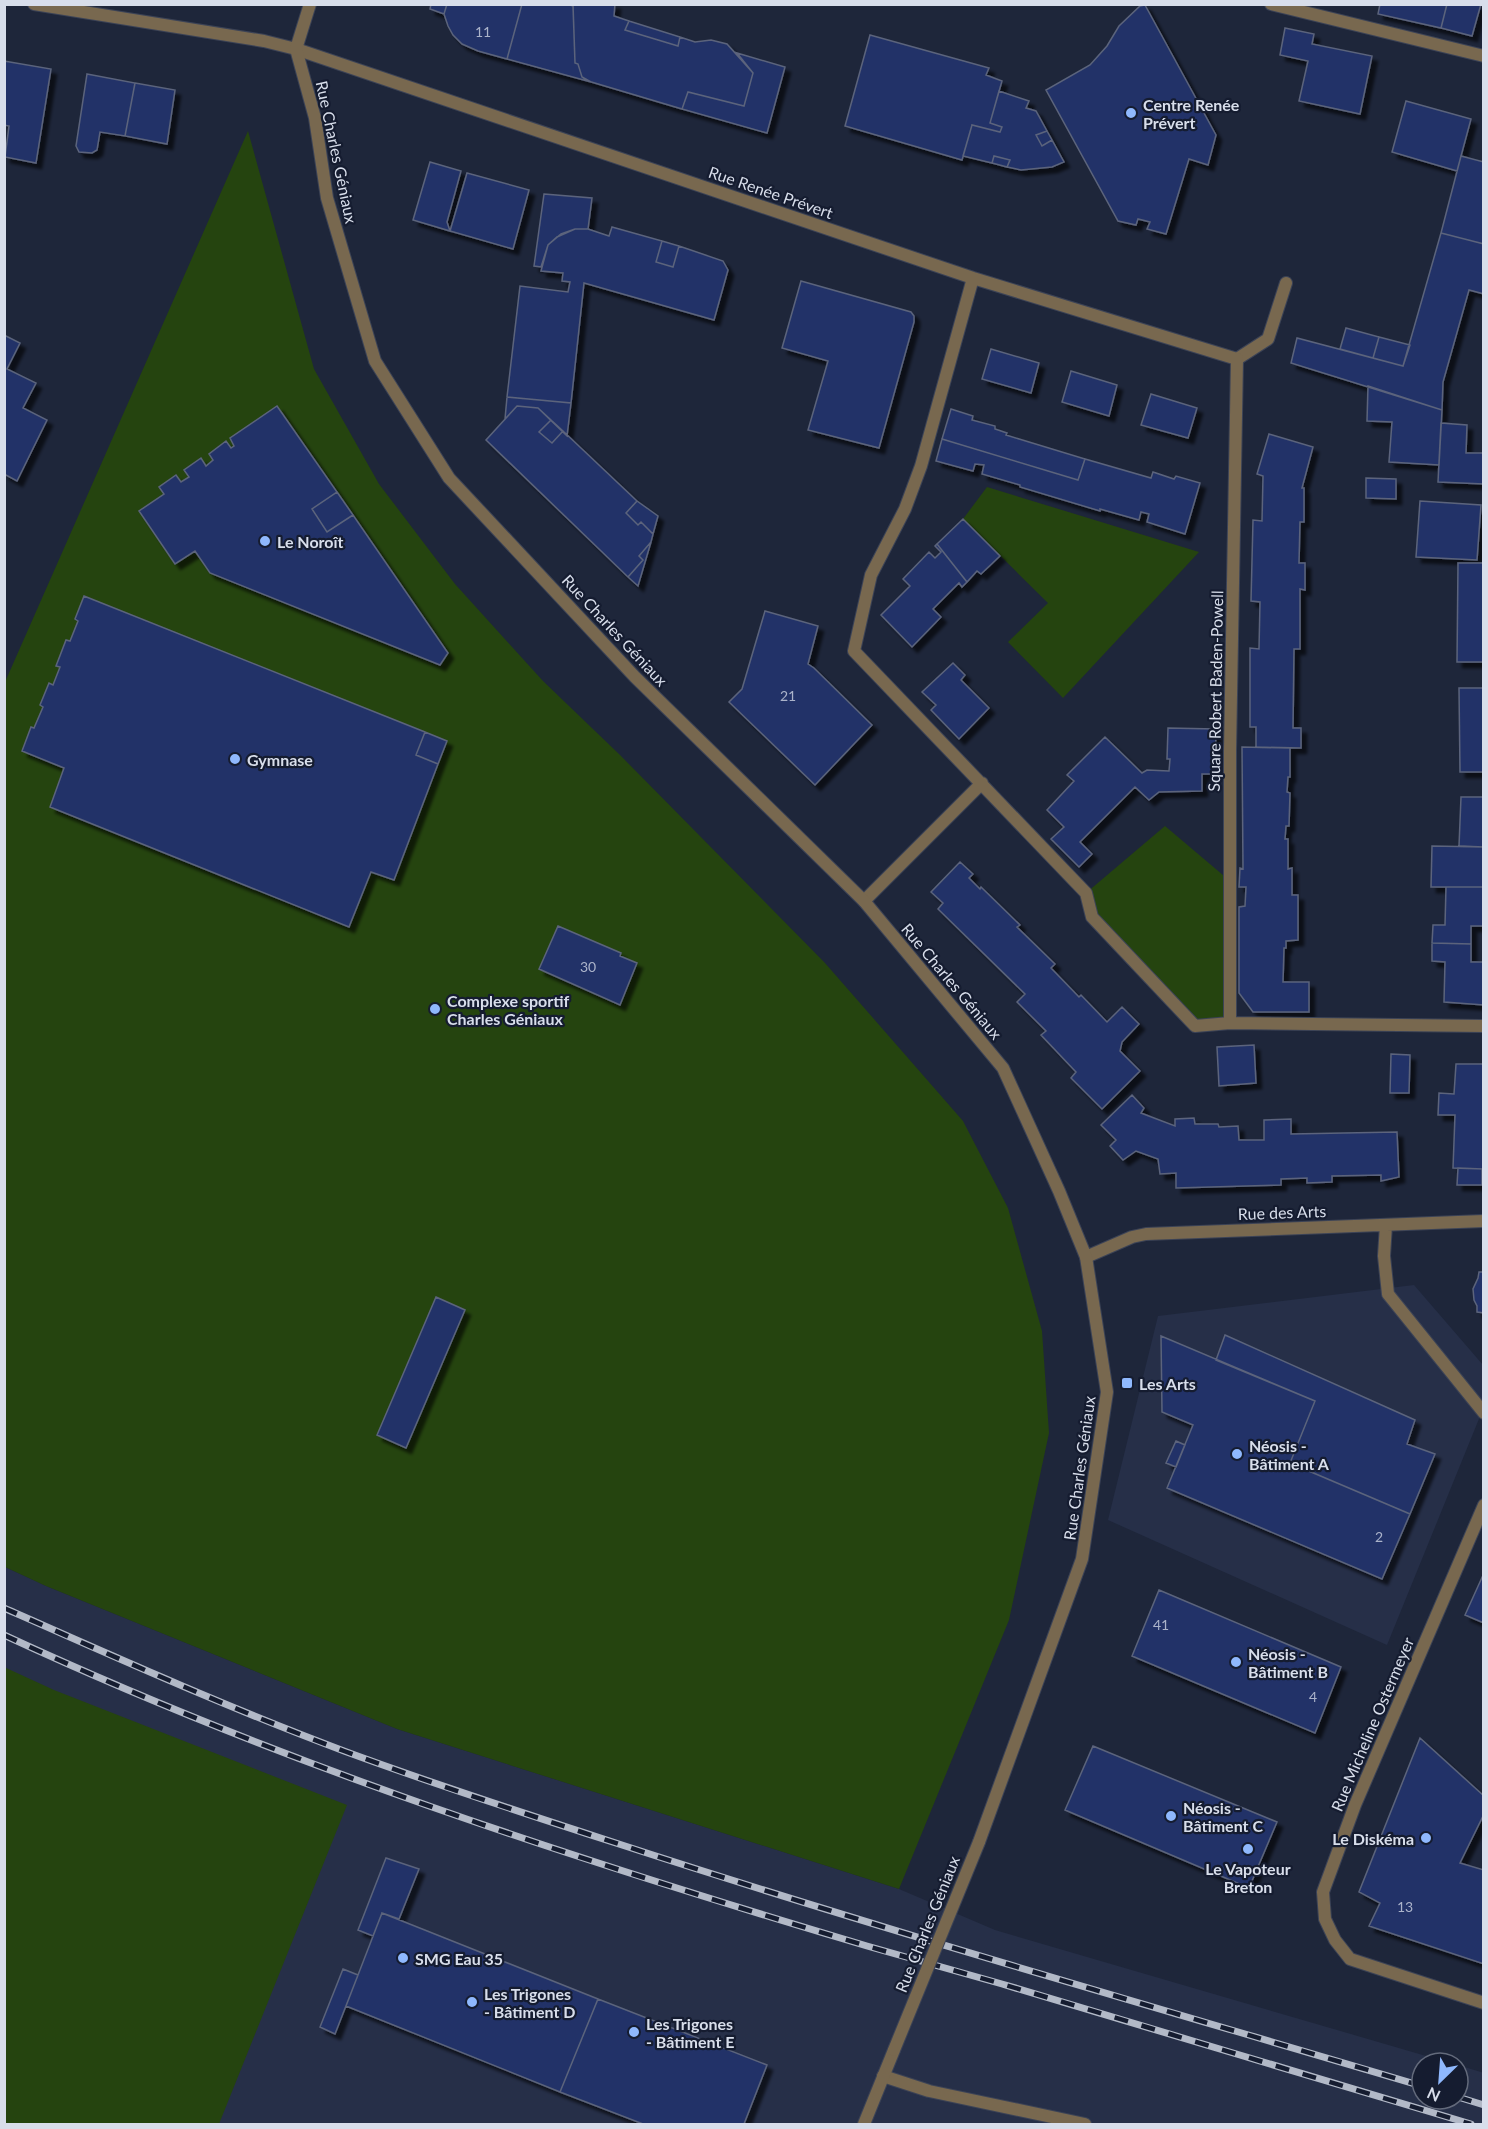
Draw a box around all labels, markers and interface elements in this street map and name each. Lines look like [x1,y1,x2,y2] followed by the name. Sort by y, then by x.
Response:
[475,23,491,40] house number: 11
[313,79,361,225] street label: Rue Charles Géniaux
[1143,95,1240,132] place label: Centre Renée Prévert
[1124,106,1138,120] marker: Centre Renée Prévert
[706,162,836,222] street label: Rue Renée Prévert
[277,532,344,551] place label: Le Noroît
[258,534,272,548] marker: Le Noroît
[558,570,672,690] street label: Rue Charles Géniaux
[1204,590,1226,792] street label: Square Robert Baden-Powell
[780,687,796,704] house number: 21
[247,750,313,769] place label: Gymnase
[228,752,242,766] marker: Gymnase
[898,919,1006,1043] street label: Rue Charles Géniaux
[580,958,596,975] house number: 30
[447,991,569,1028] place label: Complexe sportif Charles Géniaux
[428,1002,442,1016] marker: Complexe sportif Charles Géniaux
[1238,1201,1327,1223] street label: Rue des Arts
[1139,1374,1196,1393] place label: Les Arts
[1120,1376,1134,1390] marker: Les Arts
[1059,1395,1099,1541] street label: Rue Charles Géniaux
[1249,1436,1330,1473] place label: Néosis - Bâtiment A
[1230,1447,1244,1461] marker: Néosis - Bâtiment A
[1375,1528,1383,1545] house number: 2
[1153,1616,1169,1633] house number: 41
[1327,1634,1417,1814] street label: Rue Micheline Ostermeyer
[1248,1644,1328,1681] place label: Néosis - Bâtiment B
[1229,1655,1243,1669] marker: Néosis - Bâtiment B
[1309,1688,1317,1705] house number: 4
[1183,1798,1263,1835] place label: Néosis - Bâtiment C
[1164,1809,1178,1823] marker: Néosis - Bâtiment C
[1332,1829,1414,1848] place label: Le Diskéma
[1419,1831,1433,1845] marker: Le Diskéma
[1241,1842,1255,1856] marker: Le Vapoteur Breton
[891,1853,963,1995] street label: Rue Charles Géniaux
[1205,1859,1291,1896] place label: Le Vapoteur Breton
[1397,1898,1413,1915] house number: 13
[415,1949,503,1968] place label: SMG Eau 35
[396,1951,410,1965] marker: SMG Eau 35
[484,1984,575,2021] place label: Les Trigones - Bâtiment D
[465,1995,479,2009] marker: Les Trigones - Bâtiment D
[646,2014,734,2051] place label: Les Trigones - Bâtiment E
[627,2025,641,2039] marker: Les Trigones - Bâtiment E
[1410,2051,1470,2111] north arrow
[1424,2084,1443,2106] text: N

